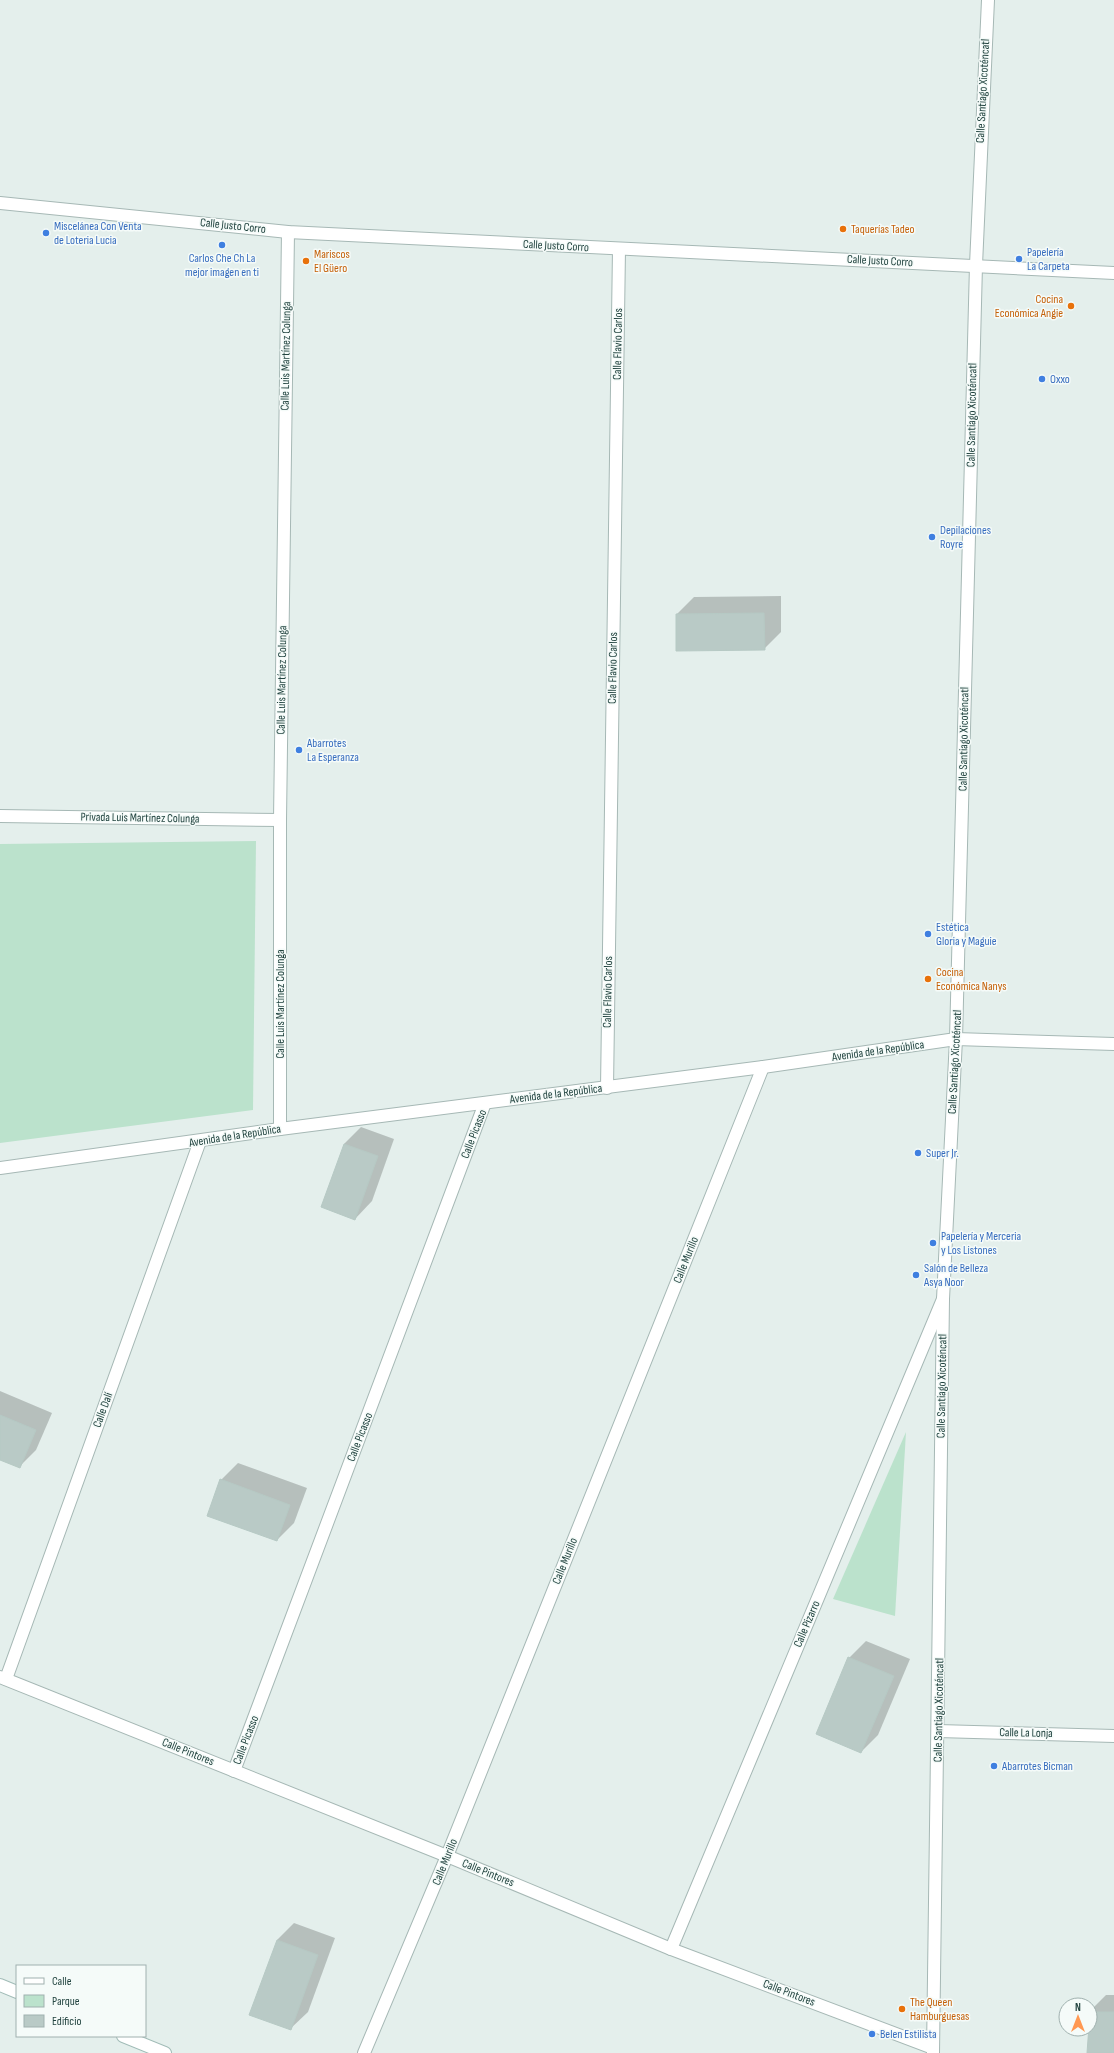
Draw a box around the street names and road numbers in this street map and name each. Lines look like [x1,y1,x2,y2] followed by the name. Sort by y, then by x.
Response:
[973,39,993,143] street label: Calle Santiago Xicoténcatl
[199,215,267,237] street label: Calle Justo Corro
[523,237,589,255] street label: Calle Justo Corro
[847,252,913,270] street label: Calle Justo Corro
[278,301,294,411] street label: Calle Luis Martínez Colunga
[610,308,626,380] street label: Calle Flavio Carlos
[964,363,980,467] street label: Calle Santiago Xicoténcatl
[274,625,290,735] street label: Calle Luis Martínez Colunga
[605,632,621,704] street label: Calle Flavio Carlos
[956,687,972,791] street label: Calle Santiago Xicoténcatl
[80,809,200,827] street label: Privada Luis Martínez Colunga
[273,949,288,1059] street label: Calle Luis Martínez Colunga
[600,956,616,1028] street label: Calle Flavio Carlos
[945,1010,965,1114] street label: Calle Santiago Xicoténcatl
[830,1037,925,1065] street label: Avenida de la República
[508,1081,603,1107] street label: Avenida de la República
[458,1107,490,1161] street label: Calle Picasso
[187,1121,282,1151] street label: Avenida de la República
[670,1235,702,1285] street label: Calle Murillo
[934,1334,950,1438] street label: Calle Santiago Xicoténcatl
[90,1390,117,1430] street label: Calle Dalí
[344,1410,376,1464] street label: Calle Picasso
[549,1536,581,1586] street label: Calle Murillo
[790,1598,824,1650] street label: Calle Pizarro
[931,1658,947,1762] street label: Calle Santiago Xicoténcatl
[230,1713,262,1767] street label: Calle Picasso
[999,1725,1053,1741] street label: Calle La Lonja
[160,1735,216,1769] street label: Calle Pintores
[429,1837,461,1887] street label: Calle Murillo
[460,1856,516,1890] street label: Calle Pintores
[761,1976,817,2010] street label: Calle Pintores

